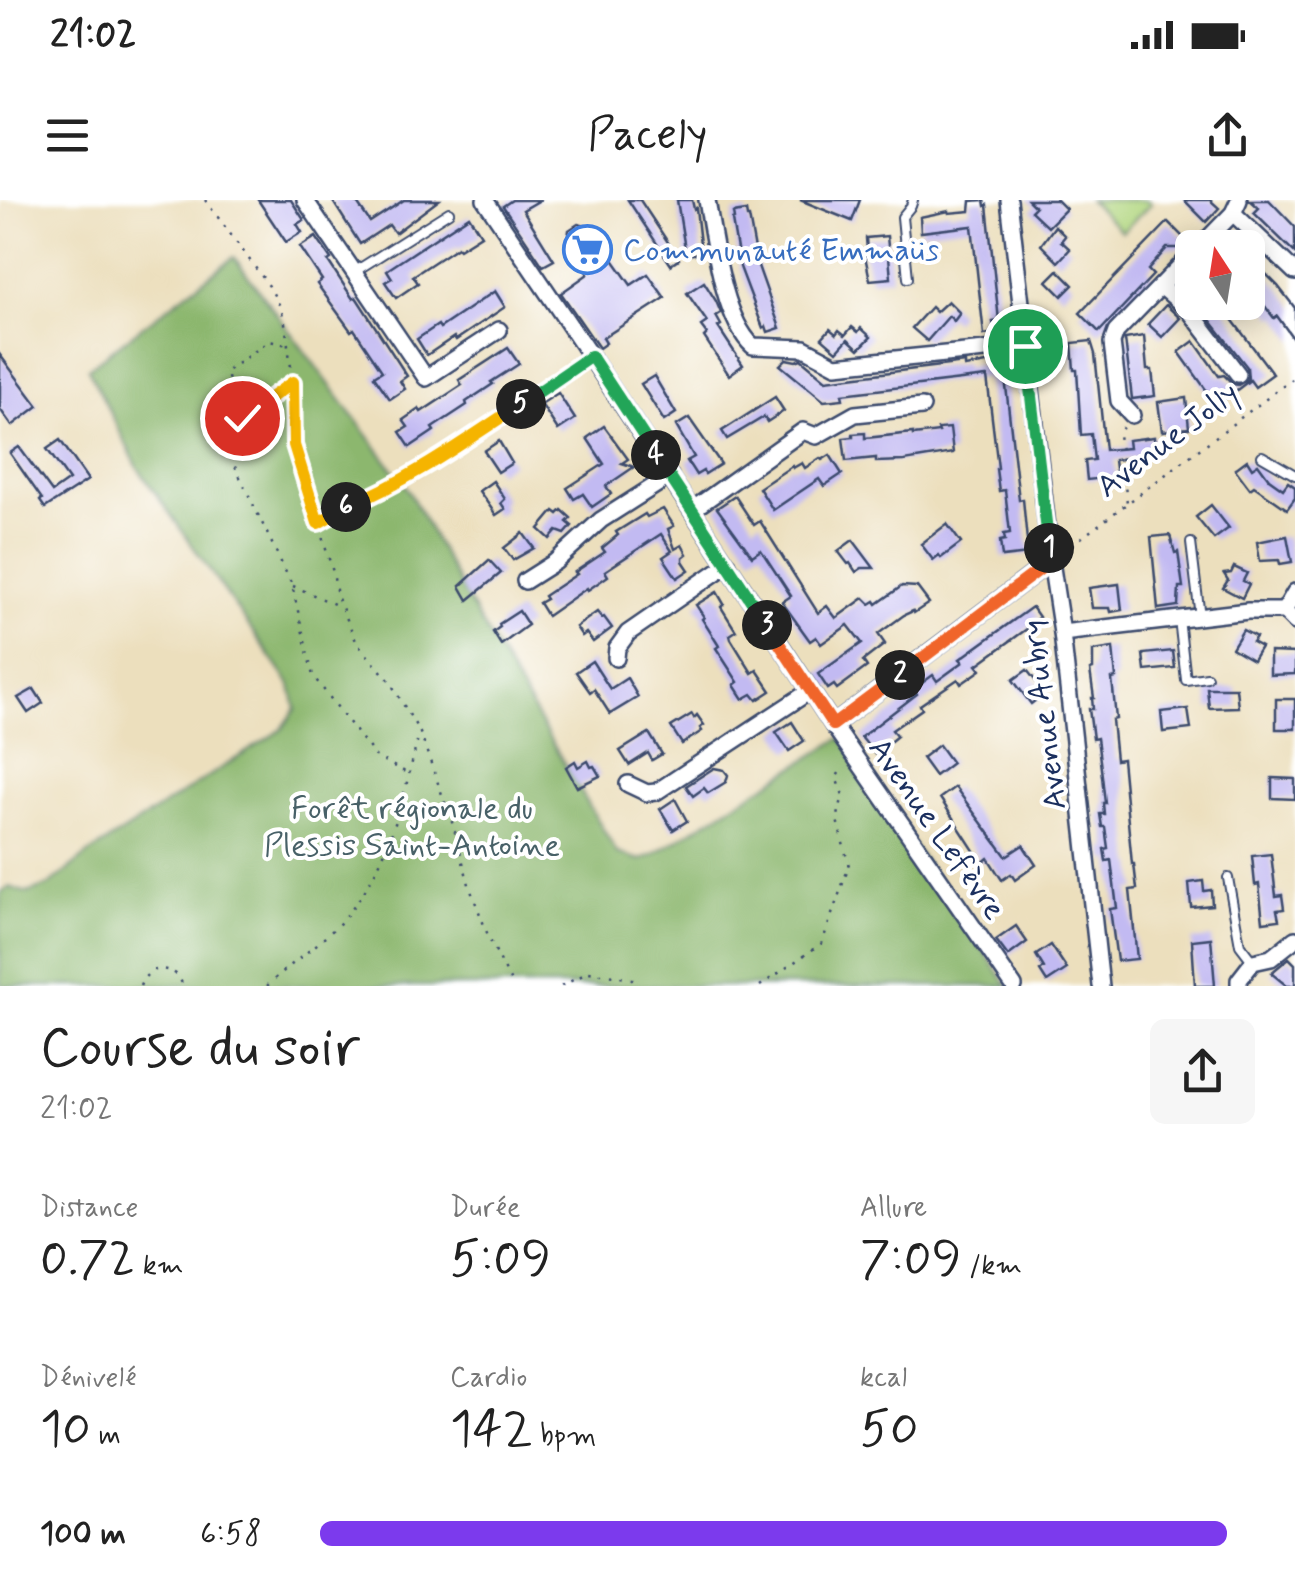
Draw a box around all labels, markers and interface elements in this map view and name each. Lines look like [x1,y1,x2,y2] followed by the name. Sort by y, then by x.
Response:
[50,11,136,60] text: 21:02
[588,106,707,165] text: Pacely
[40,108,95,163] icon: menu
[1200,108,1255,163] icon: share
[562,223,614,275] supermarket icon: Communauté Emmaüs
[623,230,939,272] place label: Communauté Emmaüs
[1175,230,1265,320] north arrow
[1175,230,1265,320] map controls
[983,304,1068,389] pin
[998,319,1053,374] icon: arrive
[1088,373,1248,508] street label: Avenue Jolly
[200,376,285,461] pin
[496,379,546,429] pin: 5
[513,385,529,422] text: 5
[215,391,270,446] icon: check
[631,430,681,480] pin: 4
[648,436,664,473] text: 4
[321,482,371,532] pin: 6
[339,488,353,525] text: 6
[1024,523,1074,573] pin: 1
[1043,529,1055,566] text: 1
[742,600,792,650] pin: 3
[761,606,773,643] text: 3
[1012,617,1077,812] street label: Avenue Aubry
[875,650,925,700] pin: 2
[893,656,907,693] text: 2
[858,730,1015,928] street label: Avenue Lefèvre
[264,788,560,867] park label: Forêt régionale du Plessis Saint-Antoine
[40,1014,360,1086] text: Course du soir
[1150,1019,1255,1124] button: share
[40,1088,113,1130] text: 21:02
[40,1190,138,1227] text: Distance
[450,1190,521,1227] text: Durée
[860,1190,927,1227] text: Allure
[40,1227,135,1293] text: 0.72
[450,1227,551,1293] text: 5:09
[860,1227,961,1293] text: 7:09
[135,1248,184,1285] text: km
[961,1248,1022,1285] text: /km
[40,1360,137,1397] text: Dénivelé
[450,1360,527,1397] text: Cardio
[860,1360,907,1397] text: kcal
[40,1397,91,1463] text: 10
[450,1397,533,1463] text: 142
[860,1397,919,1463] text: 50
[91,1418,121,1455] text: m
[533,1418,596,1455] text: bpm
[40,1513,126,1555] text: 100 m
[200,1513,262,1555] text: 6:58

